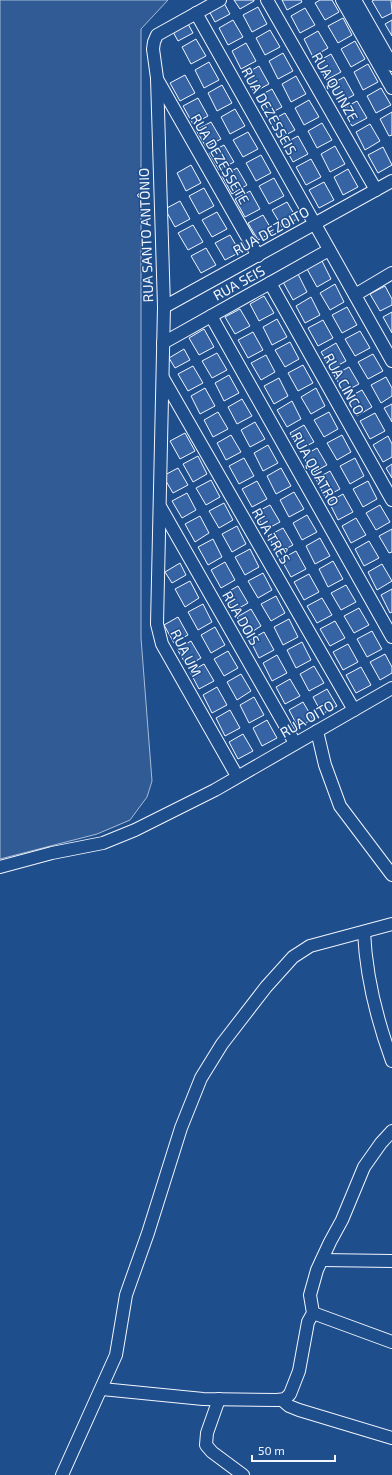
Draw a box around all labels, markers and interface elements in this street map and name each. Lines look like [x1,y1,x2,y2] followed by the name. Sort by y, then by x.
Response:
[309,49,362,125] street label: RUA QUINZE
[238,64,301,158] street label: RUA DEZESSEIS
[188,110,253,207] street label: RUA DEZESSETE
[135,167,156,303] street label: RUA SANTO ANTÔNIO
[230,203,312,259] street label: RUA DEZOITO
[210,261,268,304] street label: RUA SEIS
[320,350,368,418] street label: RUA CINCO
[288,429,343,509] street label: RUA QUATRO
[249,505,294,567] street label: RUA TRÊS
[219,588,264,648] street label: RUA DOIS
[167,626,206,679] street label: RUA UM
[277,696,337,741] street label: RUA OITO
[252,1437,335,1463] scale bar
[258,1443,285,1457] text: 50 m

